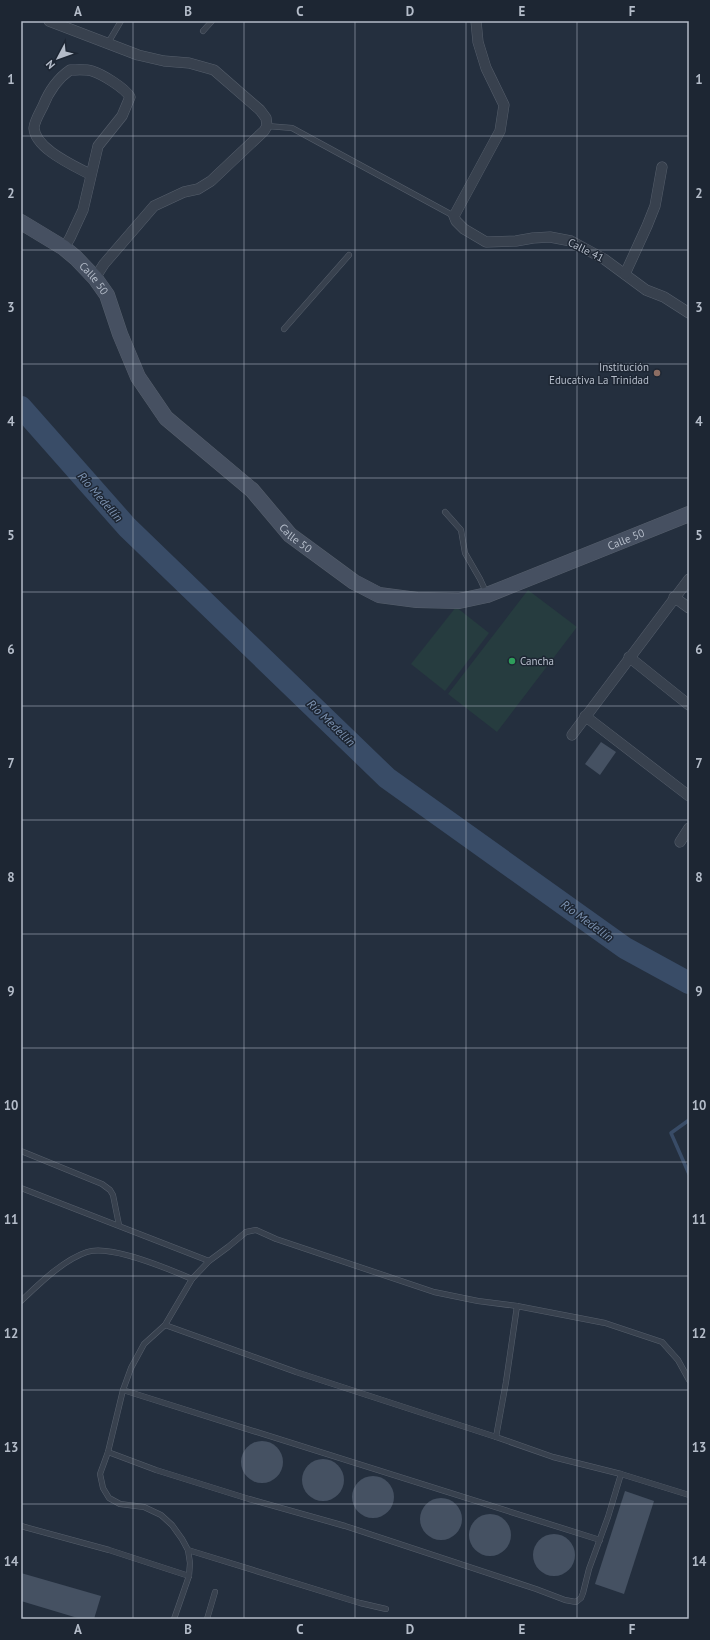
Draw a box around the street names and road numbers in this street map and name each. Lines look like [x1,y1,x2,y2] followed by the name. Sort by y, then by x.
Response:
[566,235,606,265] street label: Calle 41
[76,259,112,297] street label: Calle 50
[276,521,315,556] street label: Calle 50
[605,526,646,553] street label: Calle 50

